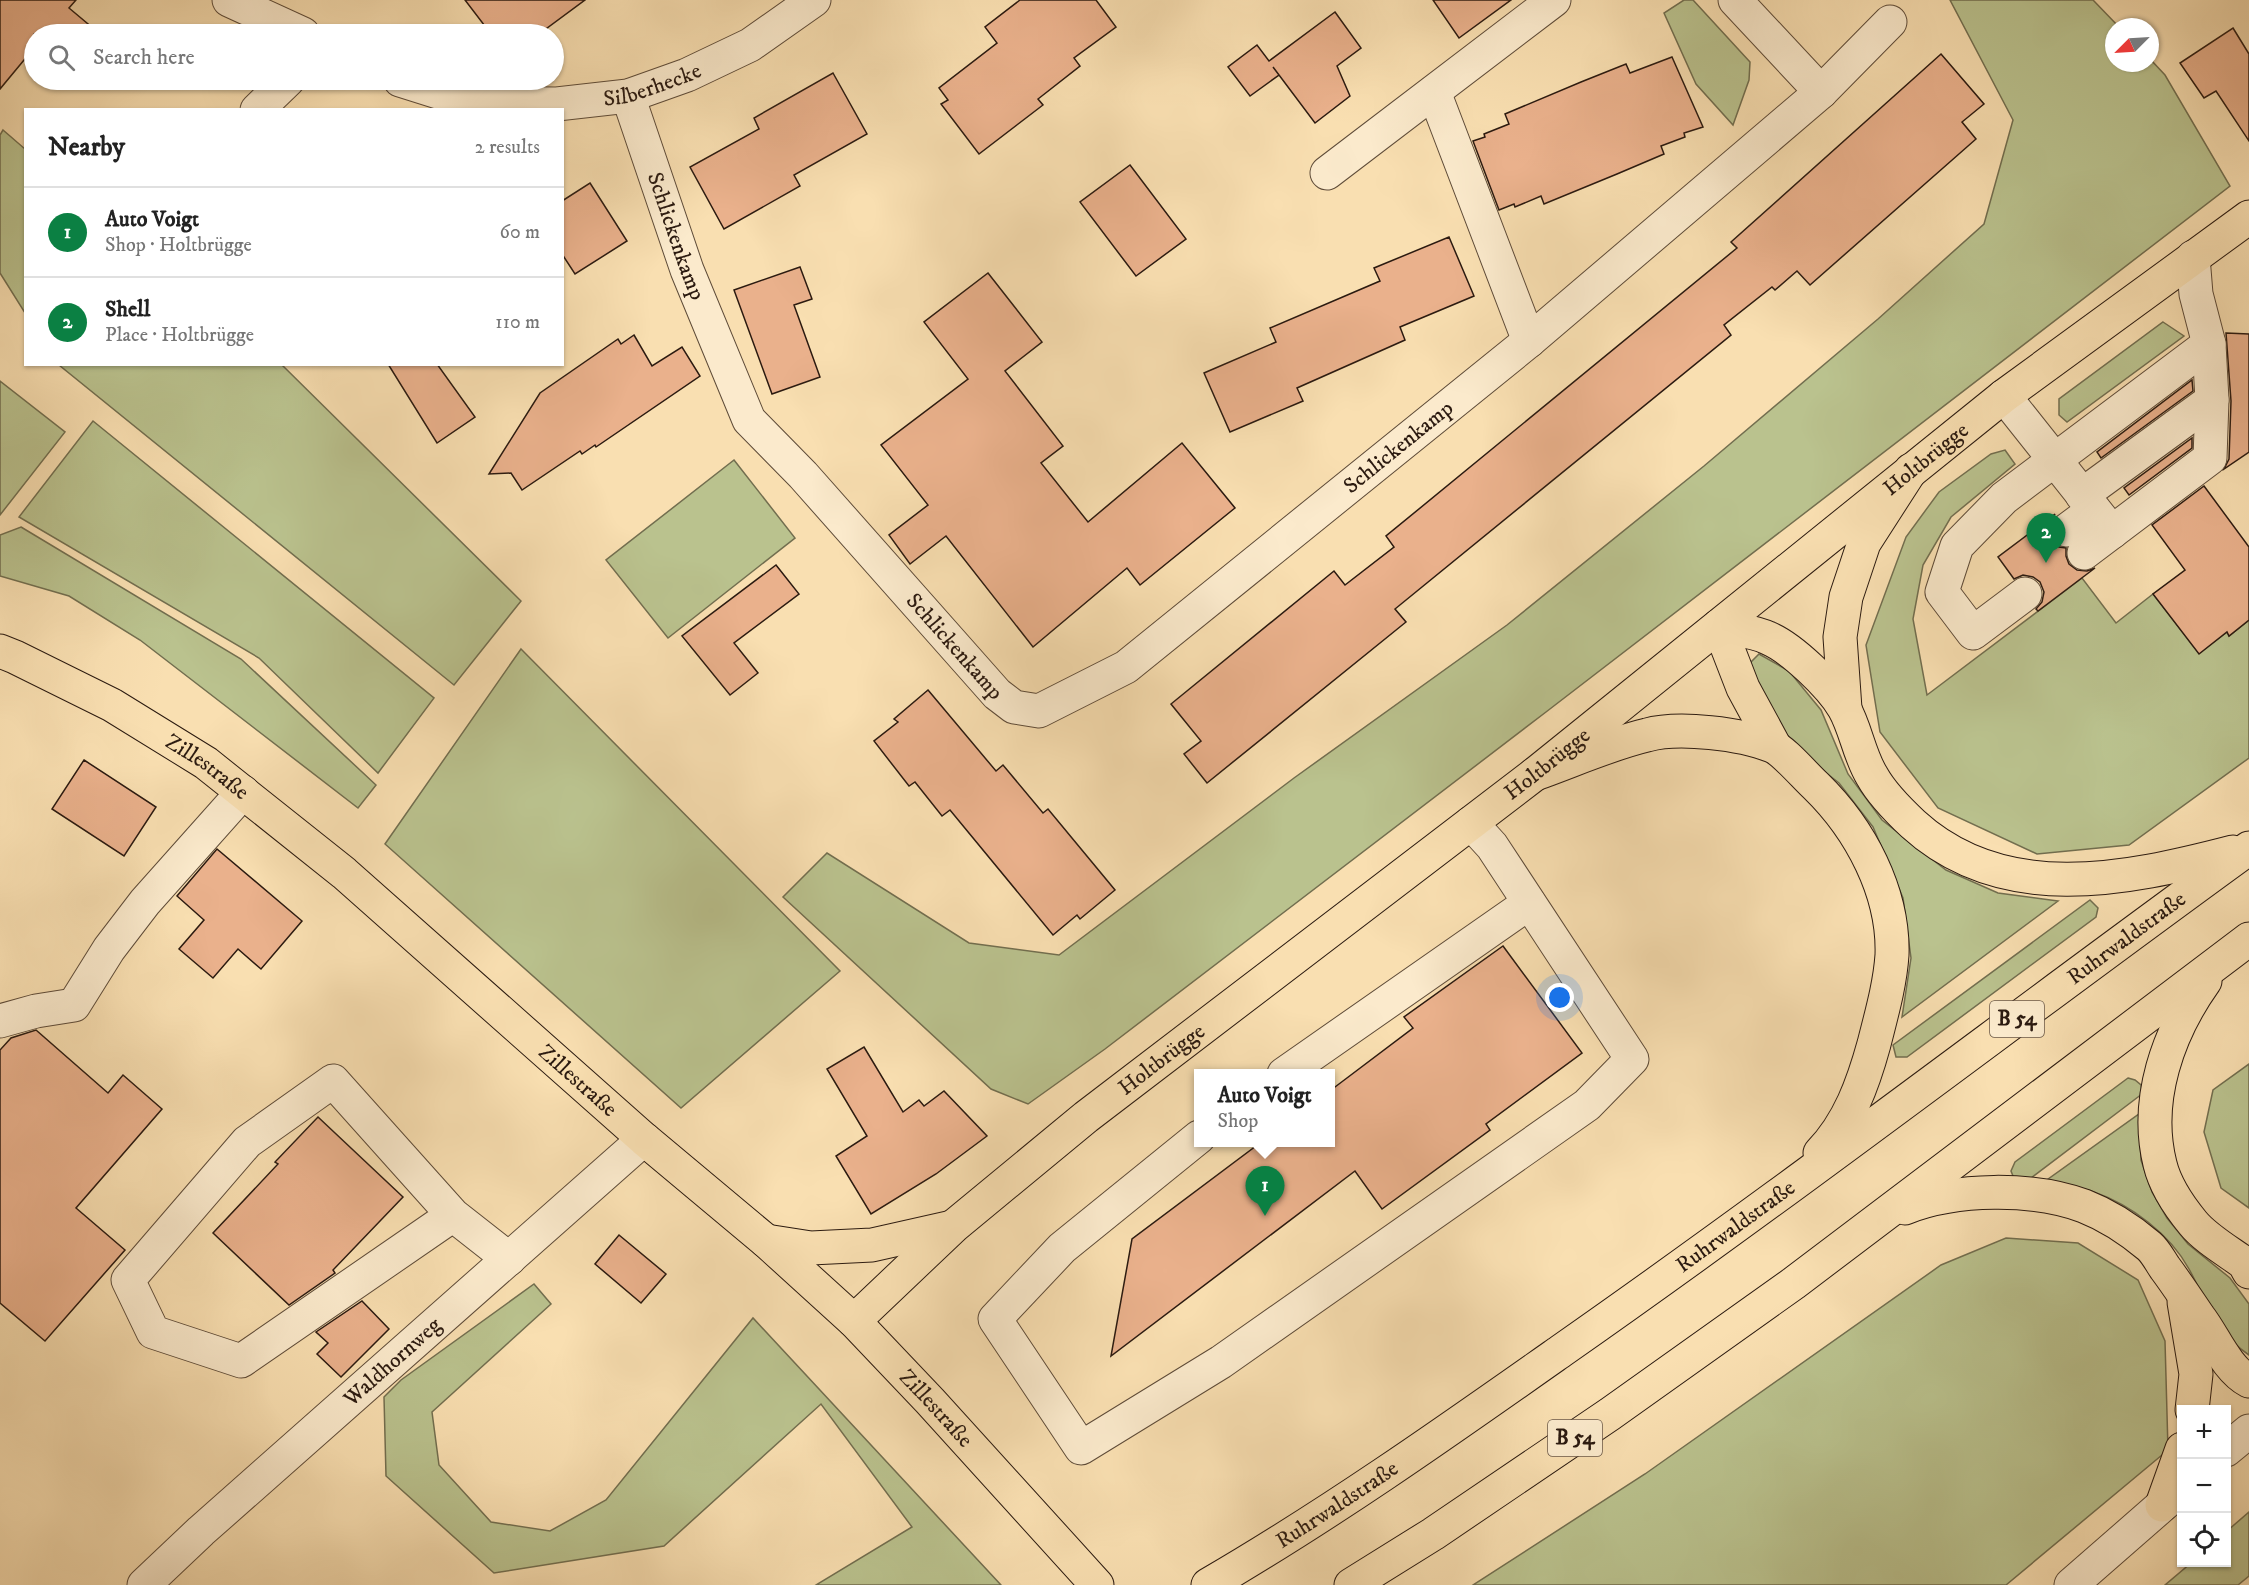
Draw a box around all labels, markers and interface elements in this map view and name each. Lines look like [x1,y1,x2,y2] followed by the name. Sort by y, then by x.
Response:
[2105,18,2159,72] north arrow
[24,24,564,90] search box
[45,41,78,74] icon: search
[93,44,195,71] text: Search here
[602,57,705,112] street label: Silberhecke
[48,131,125,164] text: Nearby
[475,135,540,160] text: 2 results
[641,169,711,304] street label: Schlickenkamp
[105,206,199,233] text: Auto Voigt
[64,220,71,245] text: 1
[500,220,540,245] text: 60 m
[105,233,252,258] text: Shop · Holtbrügge
[105,296,150,323] text: Shell
[63,310,72,335] text: 2
[495,310,540,335] text: 110 m
[105,323,254,348] text: Place · Holtbrügge
[1338,394,1459,499] street label: Schlickenkamp
[1878,417,1974,502] street label: Holtbrügge
[2026,514,2066,563] pin: 2
[900,587,1009,705] street label: Schlickenkamp
[1499,722,1596,806] street label: Holtbrügge
[161,728,255,806] street label: Zillestraße
[2062,885,2191,990] street label: Ruhrwaldstraße
[1545,983,1574,1012] your location
[1990,1001,2044,1037] road number: B 54
[1113,1018,1210,1101] street label: Holtbrügge
[533,1038,623,1123] street label: Zillestraße
[1194,1069,1335,1147] popup
[1218,1082,1311,1109] text: Auto Voigt
[1218,1109,1258,1134] text: Shop
[1246,1166,1284,1216] pin: 1
[1671,1174,1800,1279] street label: Ruhrwaldstraße
[337,1311,447,1413] street label: Waldhornweg
[894,1364,979,1453] street label: Zillestraße
[2177,1405,2231,1567] map controls
[2177,1405,2231,1459] button: +
[1548,1420,1602,1456] road number: B 54
[1271,1455,1403,1554] street label: Ruhrwaldstraße
[2177,1459,2231,1513] button: −
[2177,1513,2231,1567] button: locate

